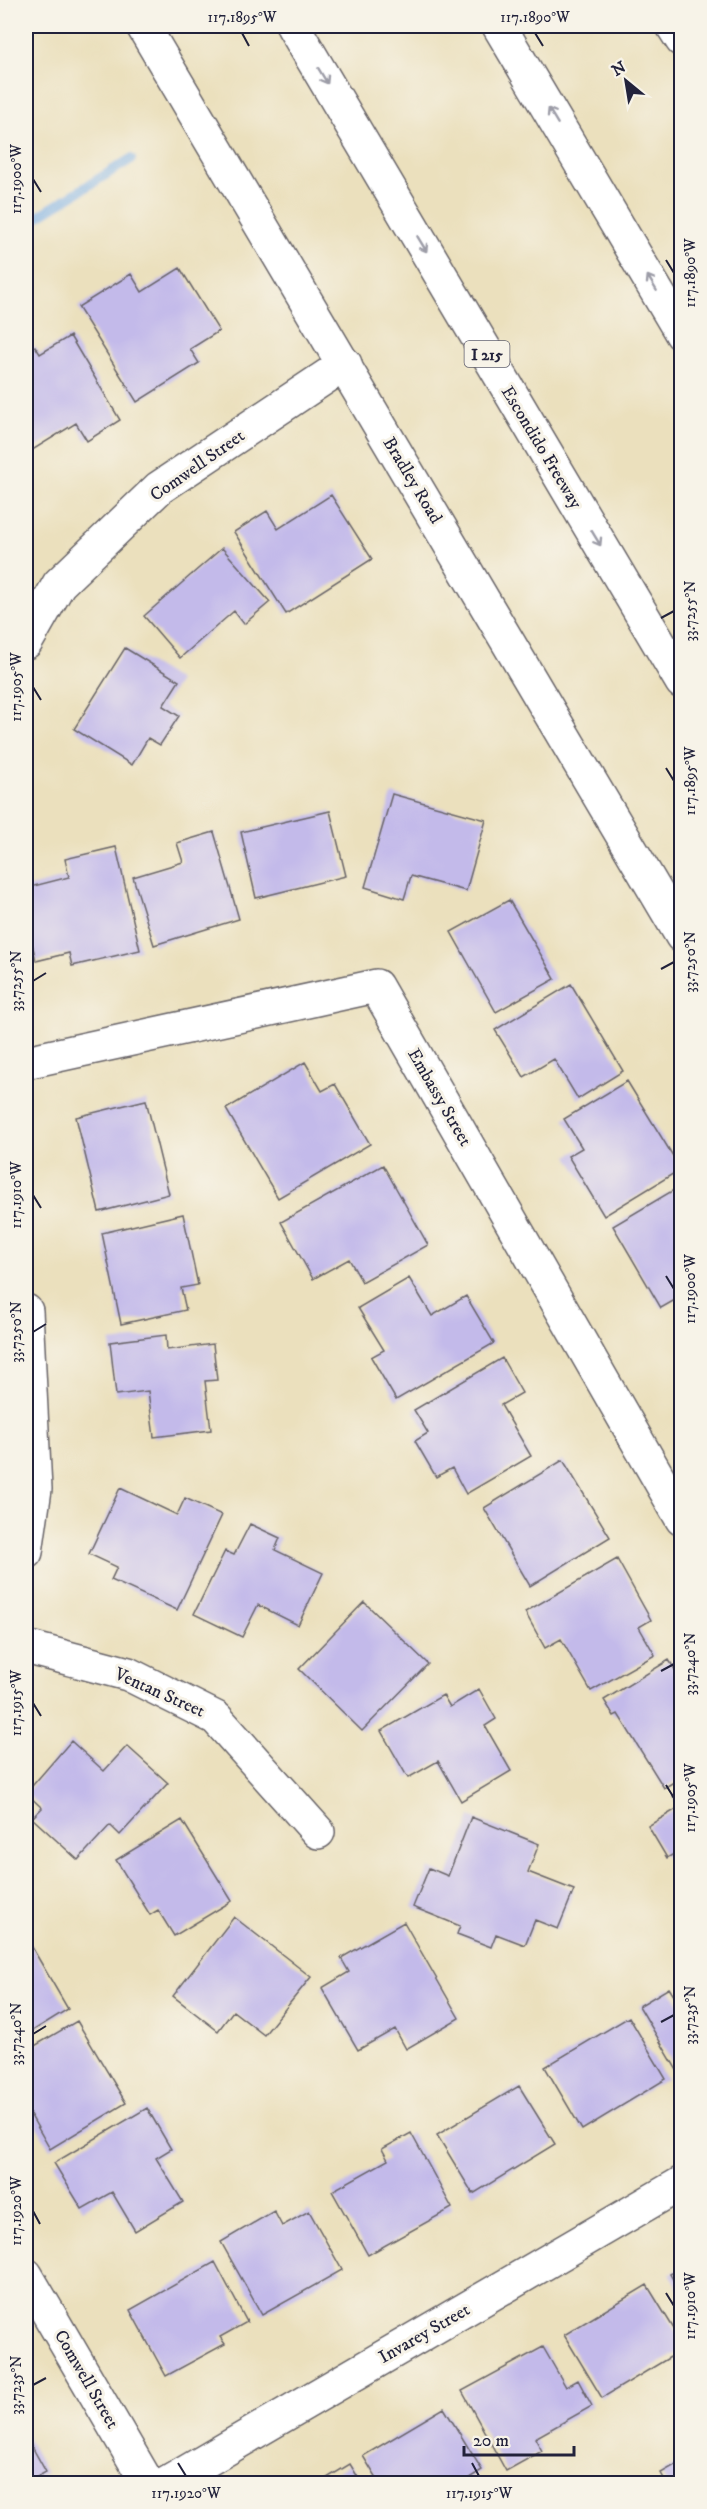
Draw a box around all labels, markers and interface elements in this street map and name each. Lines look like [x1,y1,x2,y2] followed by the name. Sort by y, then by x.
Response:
[208,8,277,27] text: 117.1895°W
[500,8,570,27] text: 117.1890°W
[596,51,656,111] north arrow
[608,57,630,81] text: N
[317,67,329,84] one-way arrow
[546,108,558,125] one-way arrow
[7,144,26,214] text: 117.1900°W
[416,235,428,252] one-way arrow
[681,238,700,308] text: 117.1890°W
[645,275,657,292] one-way arrow
[464,341,510,367] road number: I 215
[496,382,587,513] street label: Escondido Freeway
[146,425,249,506] street label: Comwell Street
[378,433,447,528] street label: Bradley Road
[591,529,603,546] one-way arrow
[681,580,700,642] text: 33.7255°N
[7,652,26,722] text: 117.1905°W
[681,746,700,815] text: 117.1895°W
[681,931,700,993] text: 33.7250°N
[7,950,26,1012] text: 33.7255°N
[402,1045,476,1151] street label: Embassy Street
[7,1161,26,1229] text: 117.1910°W
[681,1254,700,1324] text: 117.1900°W
[7,1301,26,1363] text: 33.7250°N
[681,1633,700,1695] text: 33.7240°N
[110,1663,208,1723] street label: Ventan Street
[7,1669,26,1736] text: 117.1915°W
[681,1763,700,1833] text: 117.1905°W
[681,1985,700,2045] text: 33.7235°N
[7,2003,26,2065] text: 33.7240°N
[7,2176,26,2246] text: 117.1920°W
[681,2272,700,2340] text: 117.1910°W
[375,2299,474,2369] street label: Invarey Street
[49,2326,123,2433] street label: Comwell Street
[7,2355,26,2415] text: 33.7235°N
[464,2419,574,2457] scale bar
[473,2430,509,2452] text: 20 m
[151,2484,221,2503] text: 117.1920°W
[446,2484,513,2503] text: 117.1915°W

